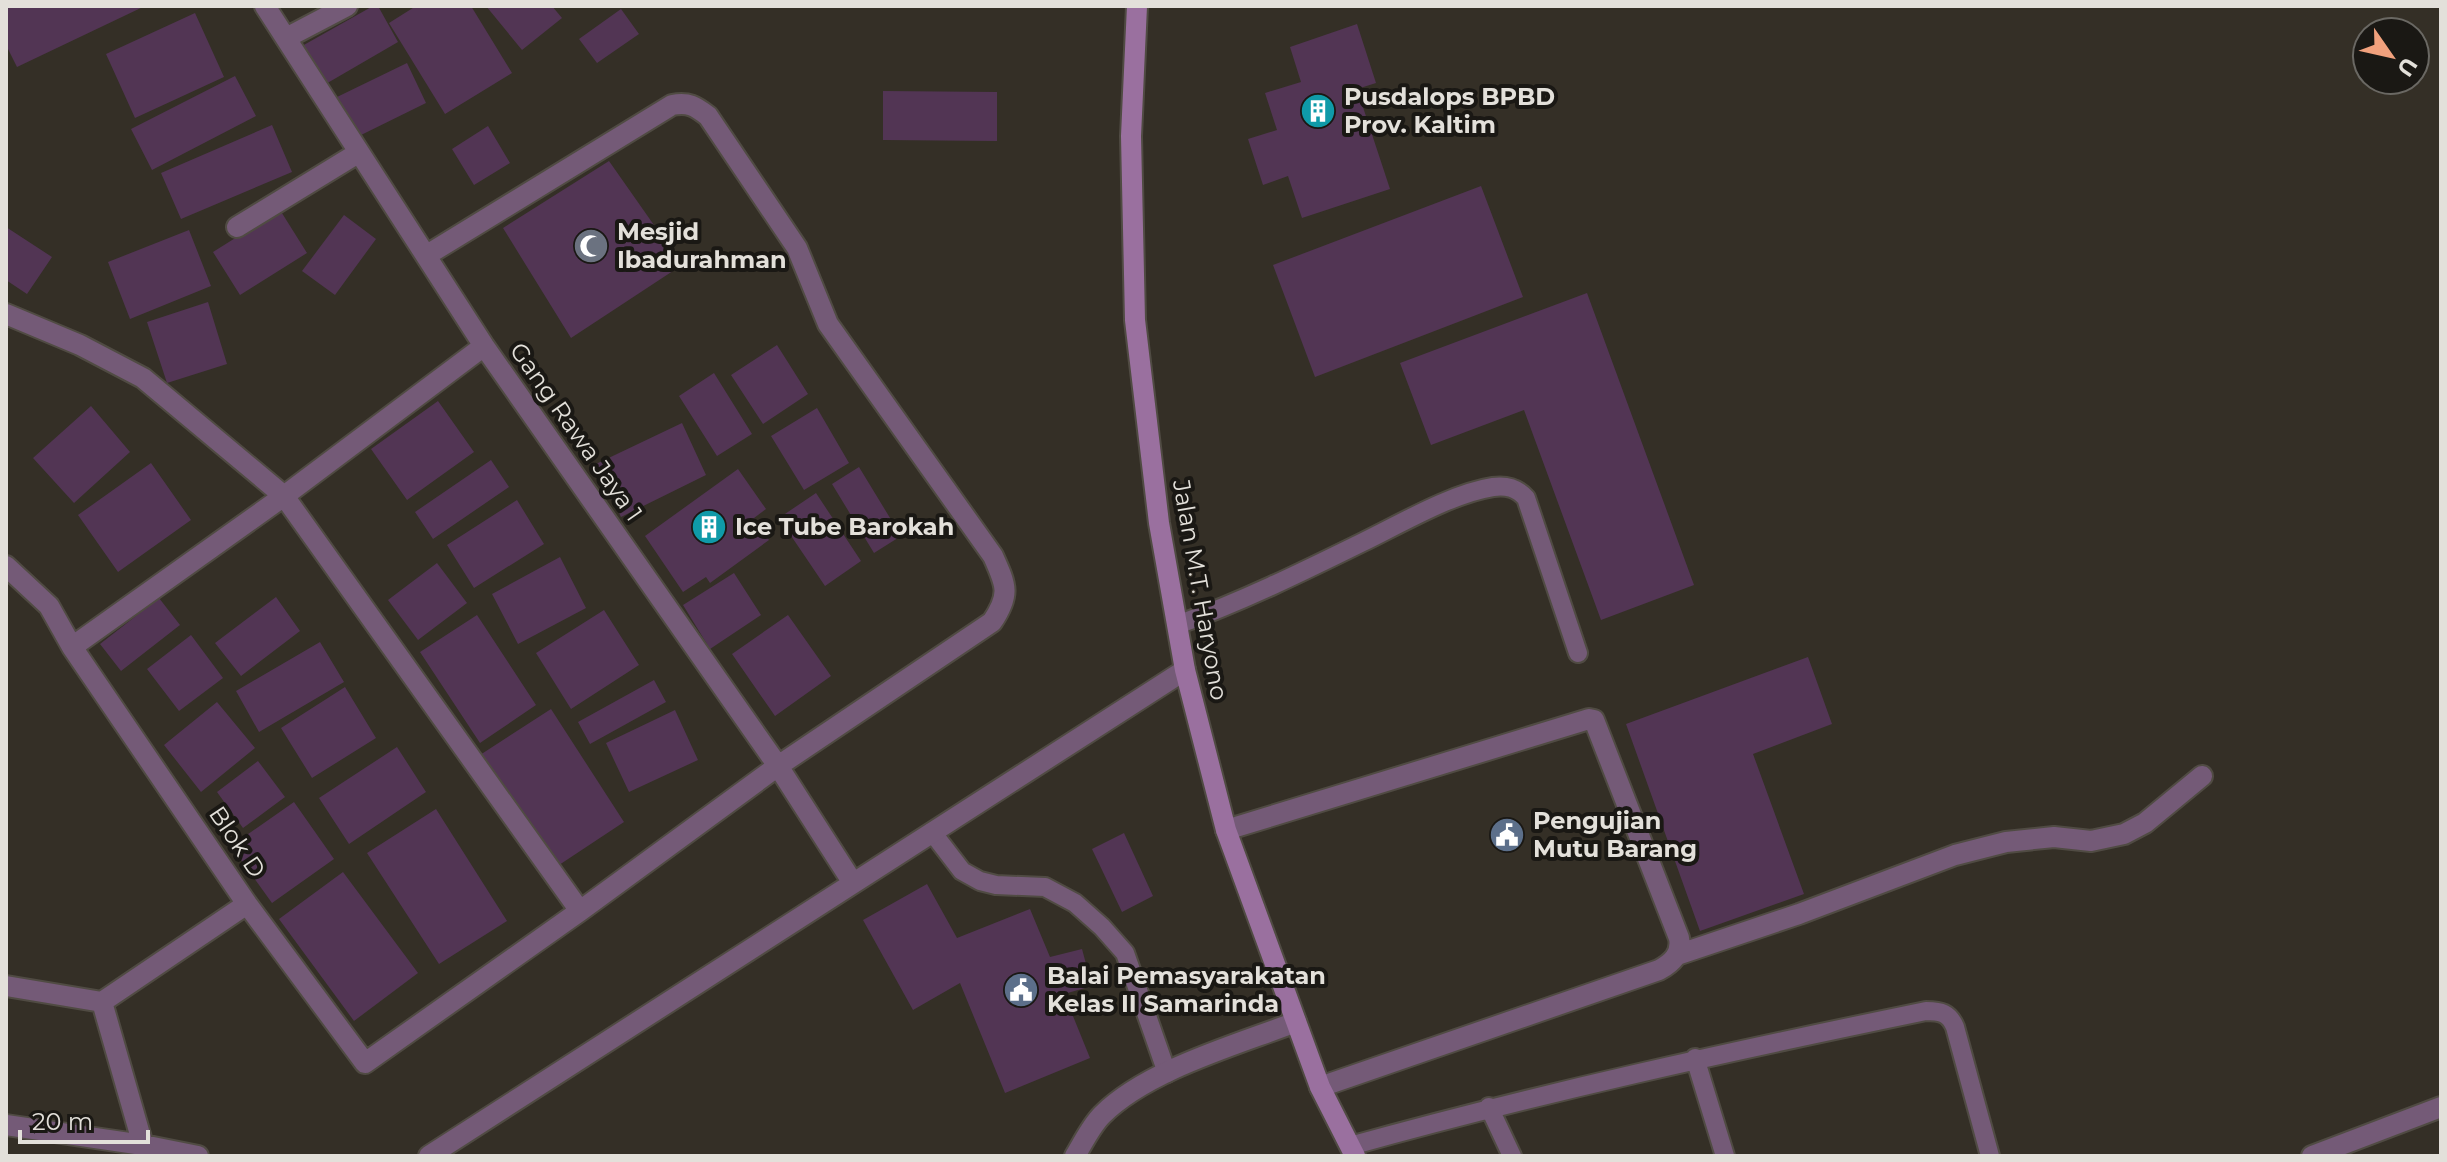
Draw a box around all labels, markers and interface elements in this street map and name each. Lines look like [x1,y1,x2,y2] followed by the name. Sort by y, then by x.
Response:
[2351,16,2431,96] north arrow
[2391,52,2423,82] text: U
[1344,82,1555,139] place label: Pusdalops BPBD Prov. Kaltim
[1299,92,1337,130] building icon: Pusdalops BPBD Prov. Kaltim
[617,217,787,274] place label: Mesjid Ibadurahman
[572,227,610,265] mosque icon: Mesjid Ibadurahman
[504,337,649,527] street label: Gang Rawa Jaya 1
[1167,477,1234,702] street label: Jalan M.T. Haryono
[690,508,728,546] building icon: Ice Tube Barokah
[735,512,954,541] place label: Ice Tube Barokah
[203,800,272,883] street label: Blok D
[1533,806,1697,863] place label: Pengujian Mutu Barang
[1488,816,1526,854] public building icon: Pengujian Mutu Barang
[1047,961,1326,1018] place label: Balai Pemasyarakatan Kelas II Samarinda
[1002,971,1040,1009] public building icon: Balai Pemasyarakatan Kelas II Samarinda
[20,1094,148,1144] scale bar
[32,1107,93,1136] text: 20 m

